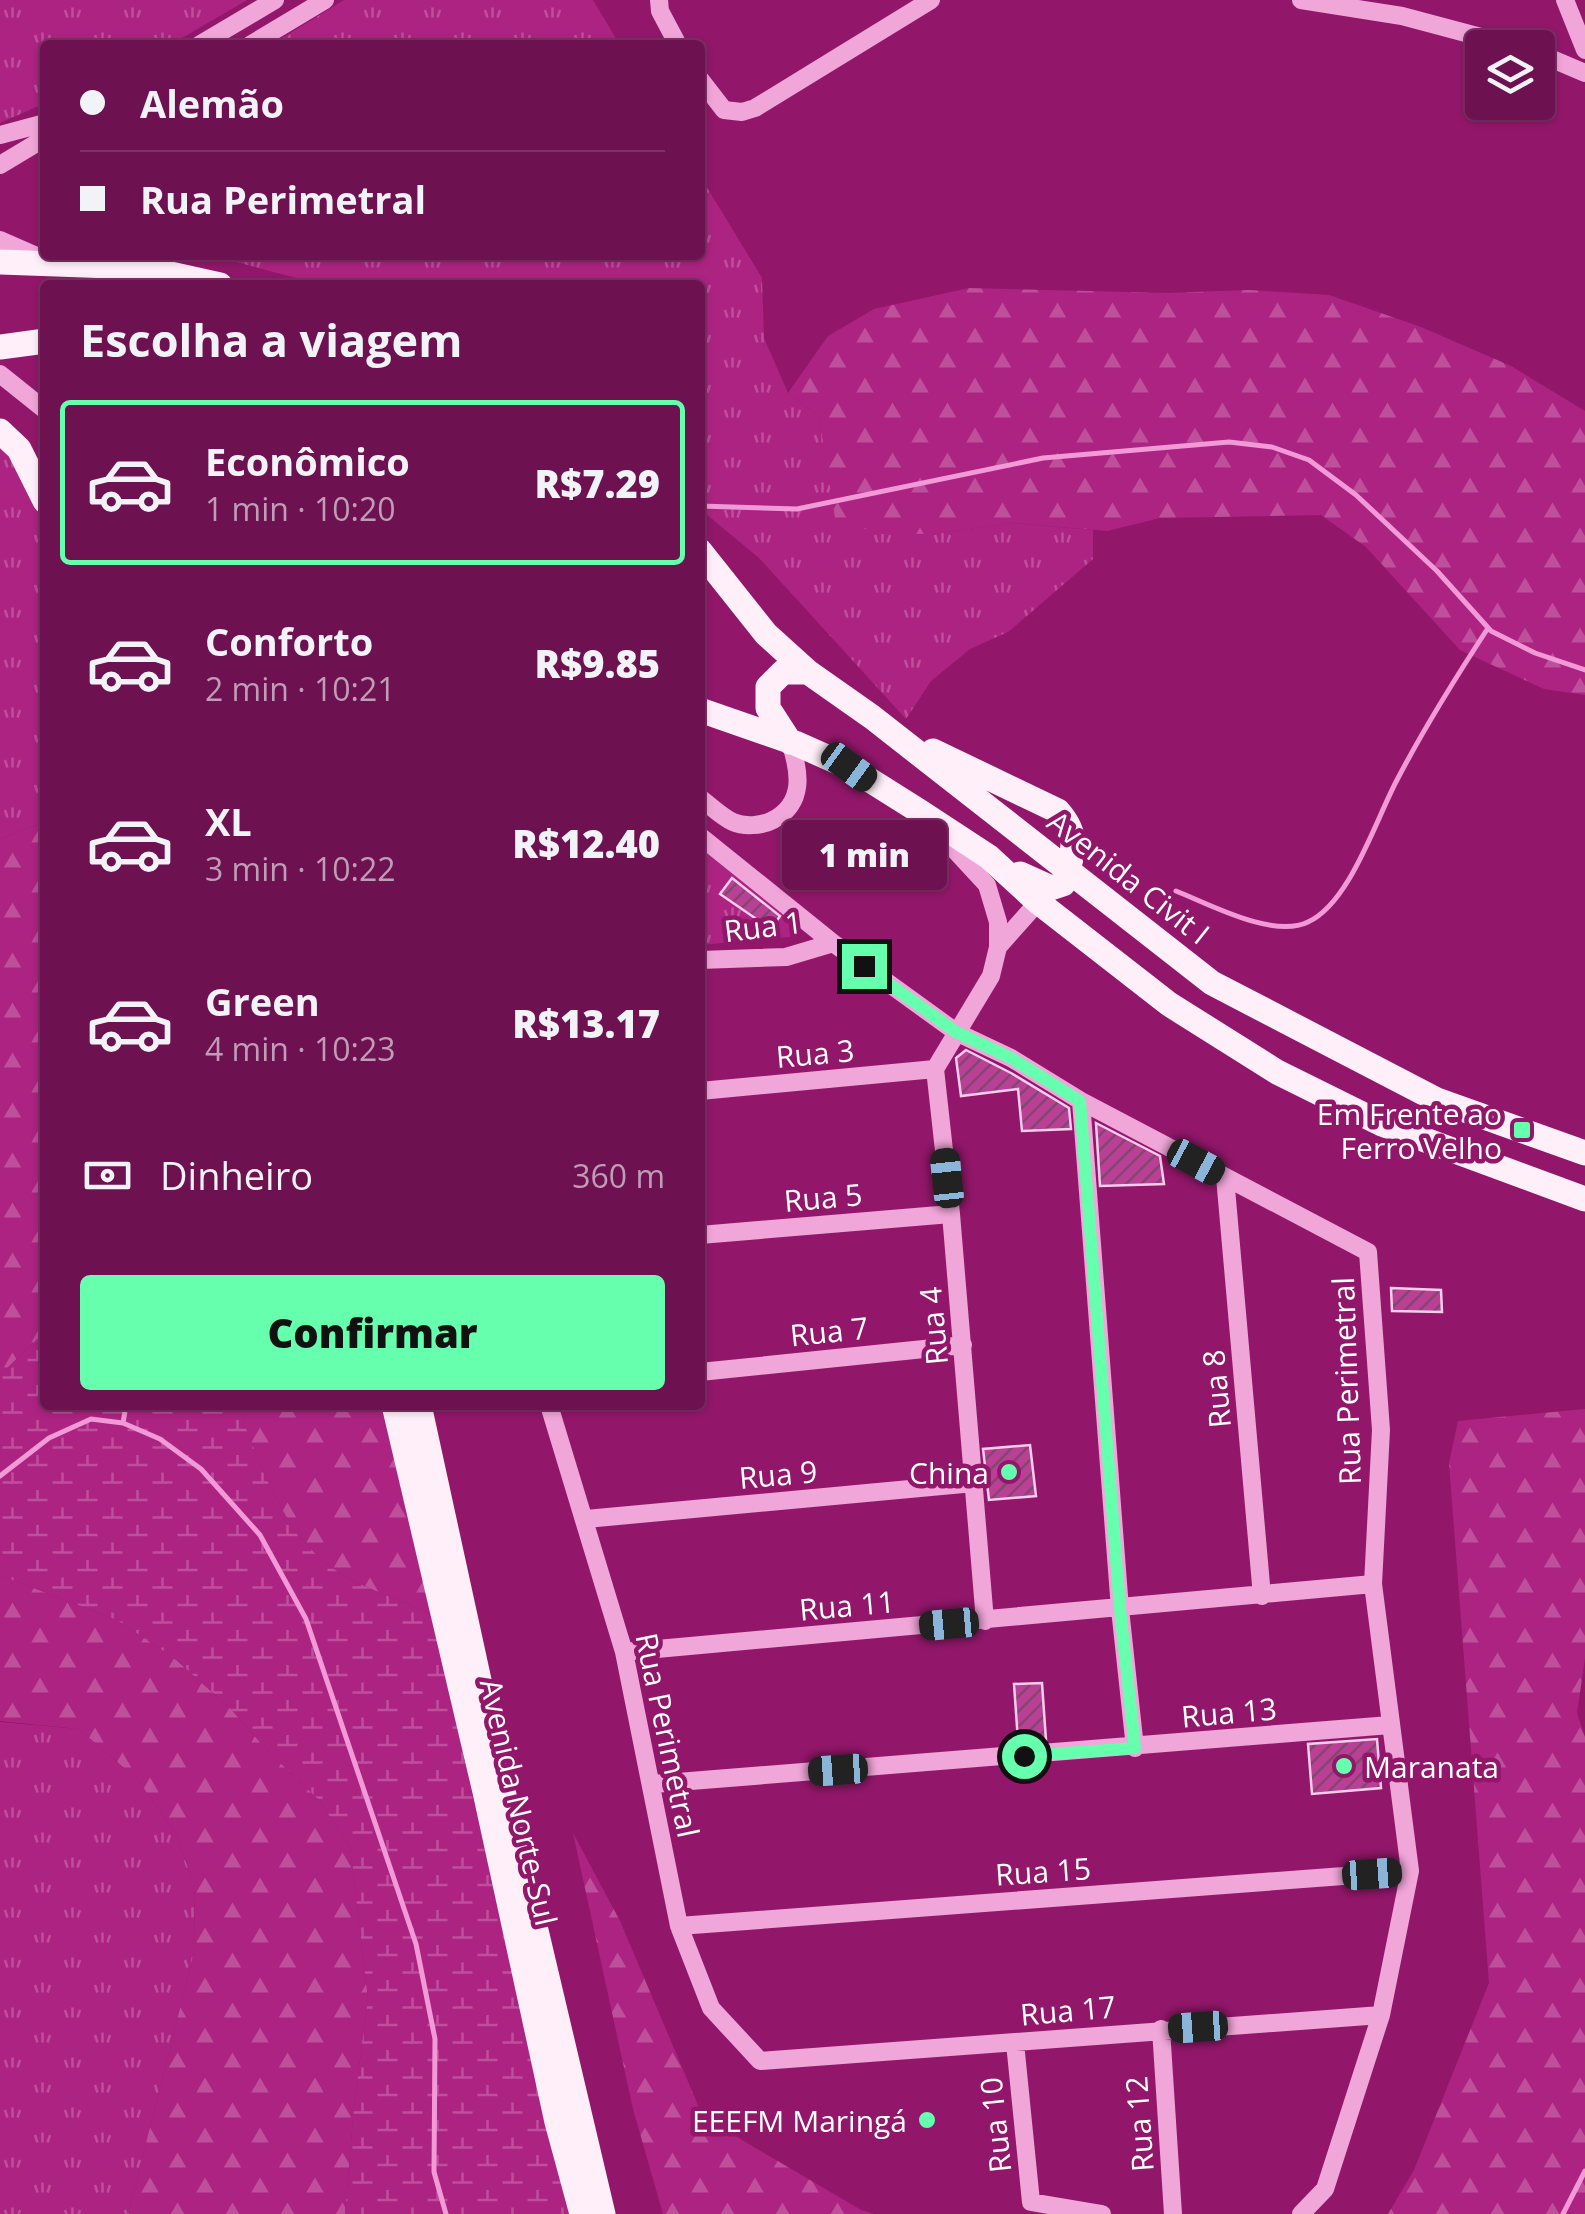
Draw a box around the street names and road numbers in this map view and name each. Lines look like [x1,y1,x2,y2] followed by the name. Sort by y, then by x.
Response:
[1039,801,1219,953] street label: Avenida Civit I
[722,901,804,951] street label: Rua 1
[774,1029,856,1077] street label: Rua 3
[782,1173,864,1221] street label: Rua 5
[1322,1276,1370,1486] street label: Rua Perimetral
[909,1285,957,1367] street label: Rua 4
[788,1307,870,1355] street label: Rua 7
[1192,1348,1240,1430] street label: Rua 8
[737,1450,819,1498] street label: Rua 9
[798,1580,896,1630] street label: Rua 11
[626,1629,710,1841] street label: Rua Perimetral
[471,1675,567,1929] street label: Avenida Norte-Sul
[1180,1687,1278,1737] street label: Rua 13
[994,1847,1092,1895] street label: Rua 15
[1019,1985,1117,2035] street label: Rua 17
[970,2075,1020,2175] street label: Rua 10
[1115,2075,1163,2173] street label: Rua 12

